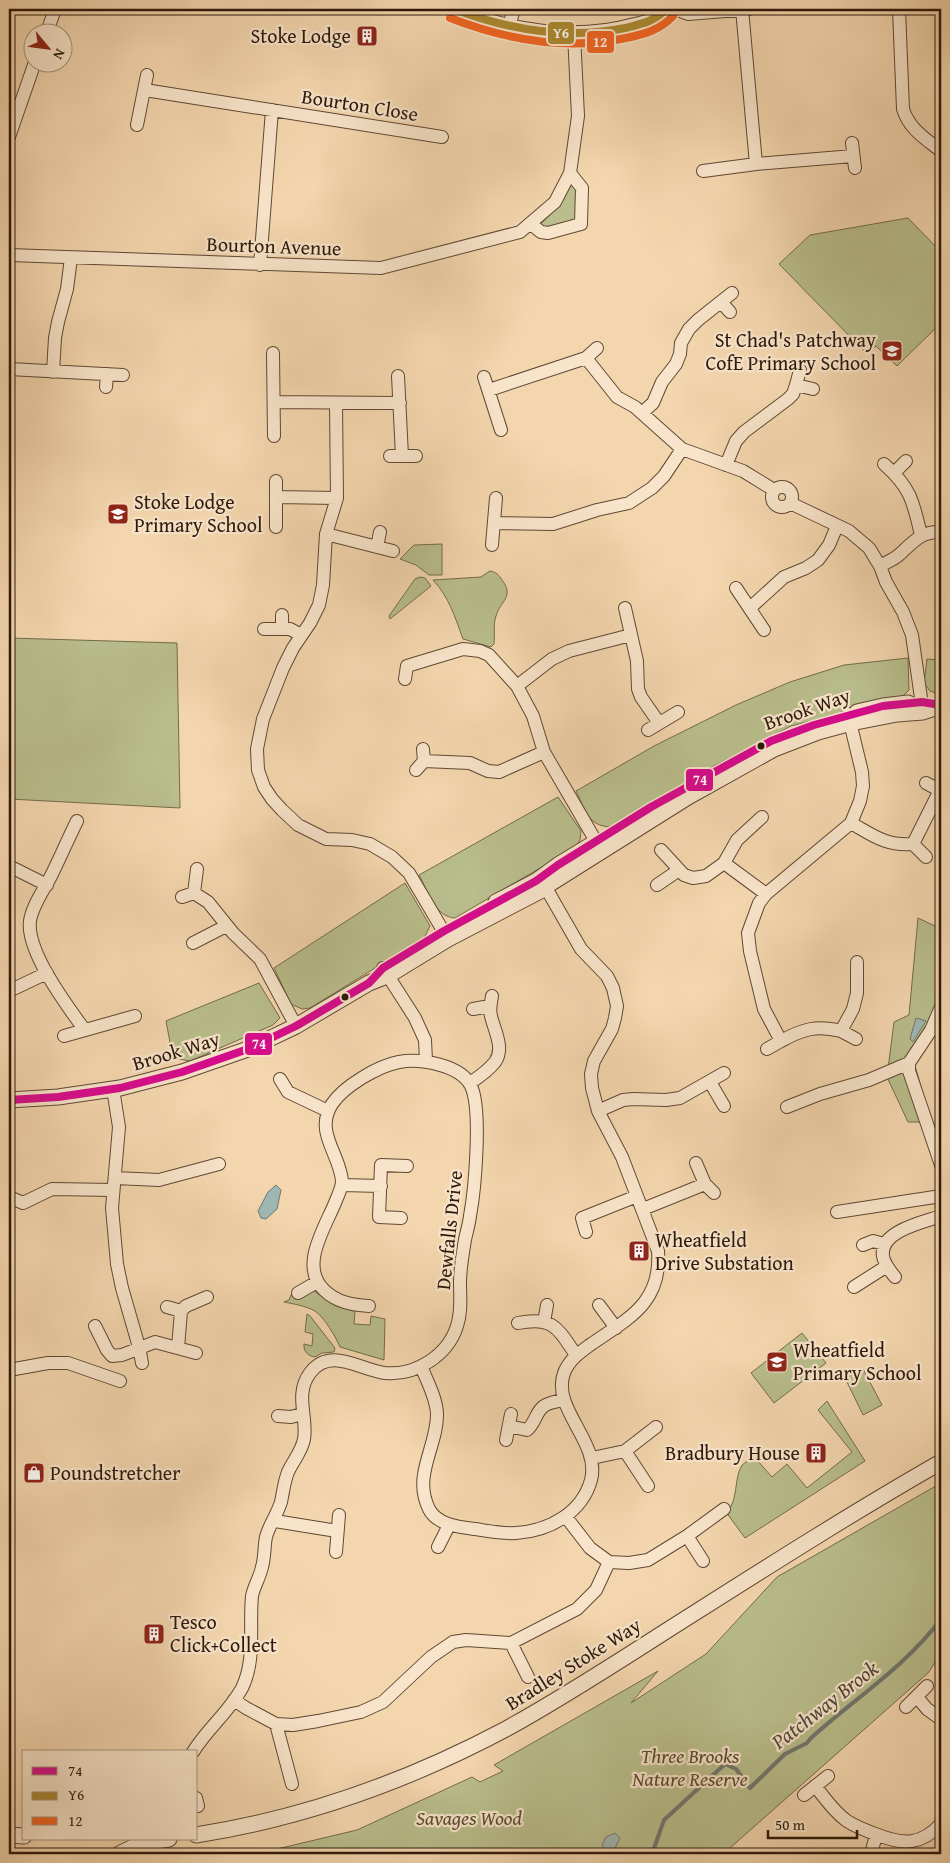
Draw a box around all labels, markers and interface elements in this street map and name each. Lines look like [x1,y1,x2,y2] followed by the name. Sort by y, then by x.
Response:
[250,21,351,50] place label: Stoke Lodge
[547,21,575,45] line badge: Y6
[22,22,72,72] north arrow
[553,23,569,43] text: Y6
[355,24,379,48] building icon: Stoke Lodge
[586,30,615,54] line badge: 12
[593,32,607,52] text: 12
[48,45,70,64] text: N
[300,81,420,128] street label: Bourton Close
[206,229,342,262] street label: Bourton Avenue
[705,325,876,377] place label: St Chad's Patchway CofE Primary School
[880,339,904,363] school or university icon: St Chad's Patchway CofE Primary School
[134,487,263,539] place label: Stoke Lodge Primary School
[106,502,130,526] school or university icon: Stoke Lodge Primary School
[760,680,854,737] street label: Brook Way
[756,741,766,751] unlabelled marker
[685,768,714,792] line badge: 74
[693,770,707,790] text: 74
[340,992,350,1002] unlabelled marker
[129,1024,223,1078] street label: Brook Way
[244,1032,273,1056] line badge: 74
[252,1034,266,1054] text: 74
[428,1169,469,1291] street label: Dewfalls Drive
[655,1225,794,1277] place label: Wheatfield Drive Substation
[627,1239,651,1263] building icon: Wheatfield Drive Substation
[793,1335,922,1387] place label: Wheatfield Primary School
[765,1350,789,1374] school or university icon: Wheatfield Primary School
[665,1438,800,1467] place label: Bradbury House
[804,1441,828,1465] building icon: Bradbury House
[50,1458,181,1487] place label: Poundstretcher
[22,1461,46,1485] shop icon: Poundstretcher
[170,1607,277,1659] place label: Tesco Click+Collect
[499,1610,646,1717] street label: Bradley Stoke Way
[142,1622,166,1646] building icon: Tesco Click+Collect
[764,1653,885,1757] water label: Patchway Brook
[631,1741,748,1793] park label: Three Brooks Nature Reserve
[22,1750,198,1840] legend
[68,1760,82,1781] text: 74
[68,1784,84,1805] text: Y6
[416,1803,522,1832] park label: Savages Wood
[768,1808,856,1840] scale bar
[68,1810,82,1831] text: 12
[775,1814,806,1835] text: 50 m

